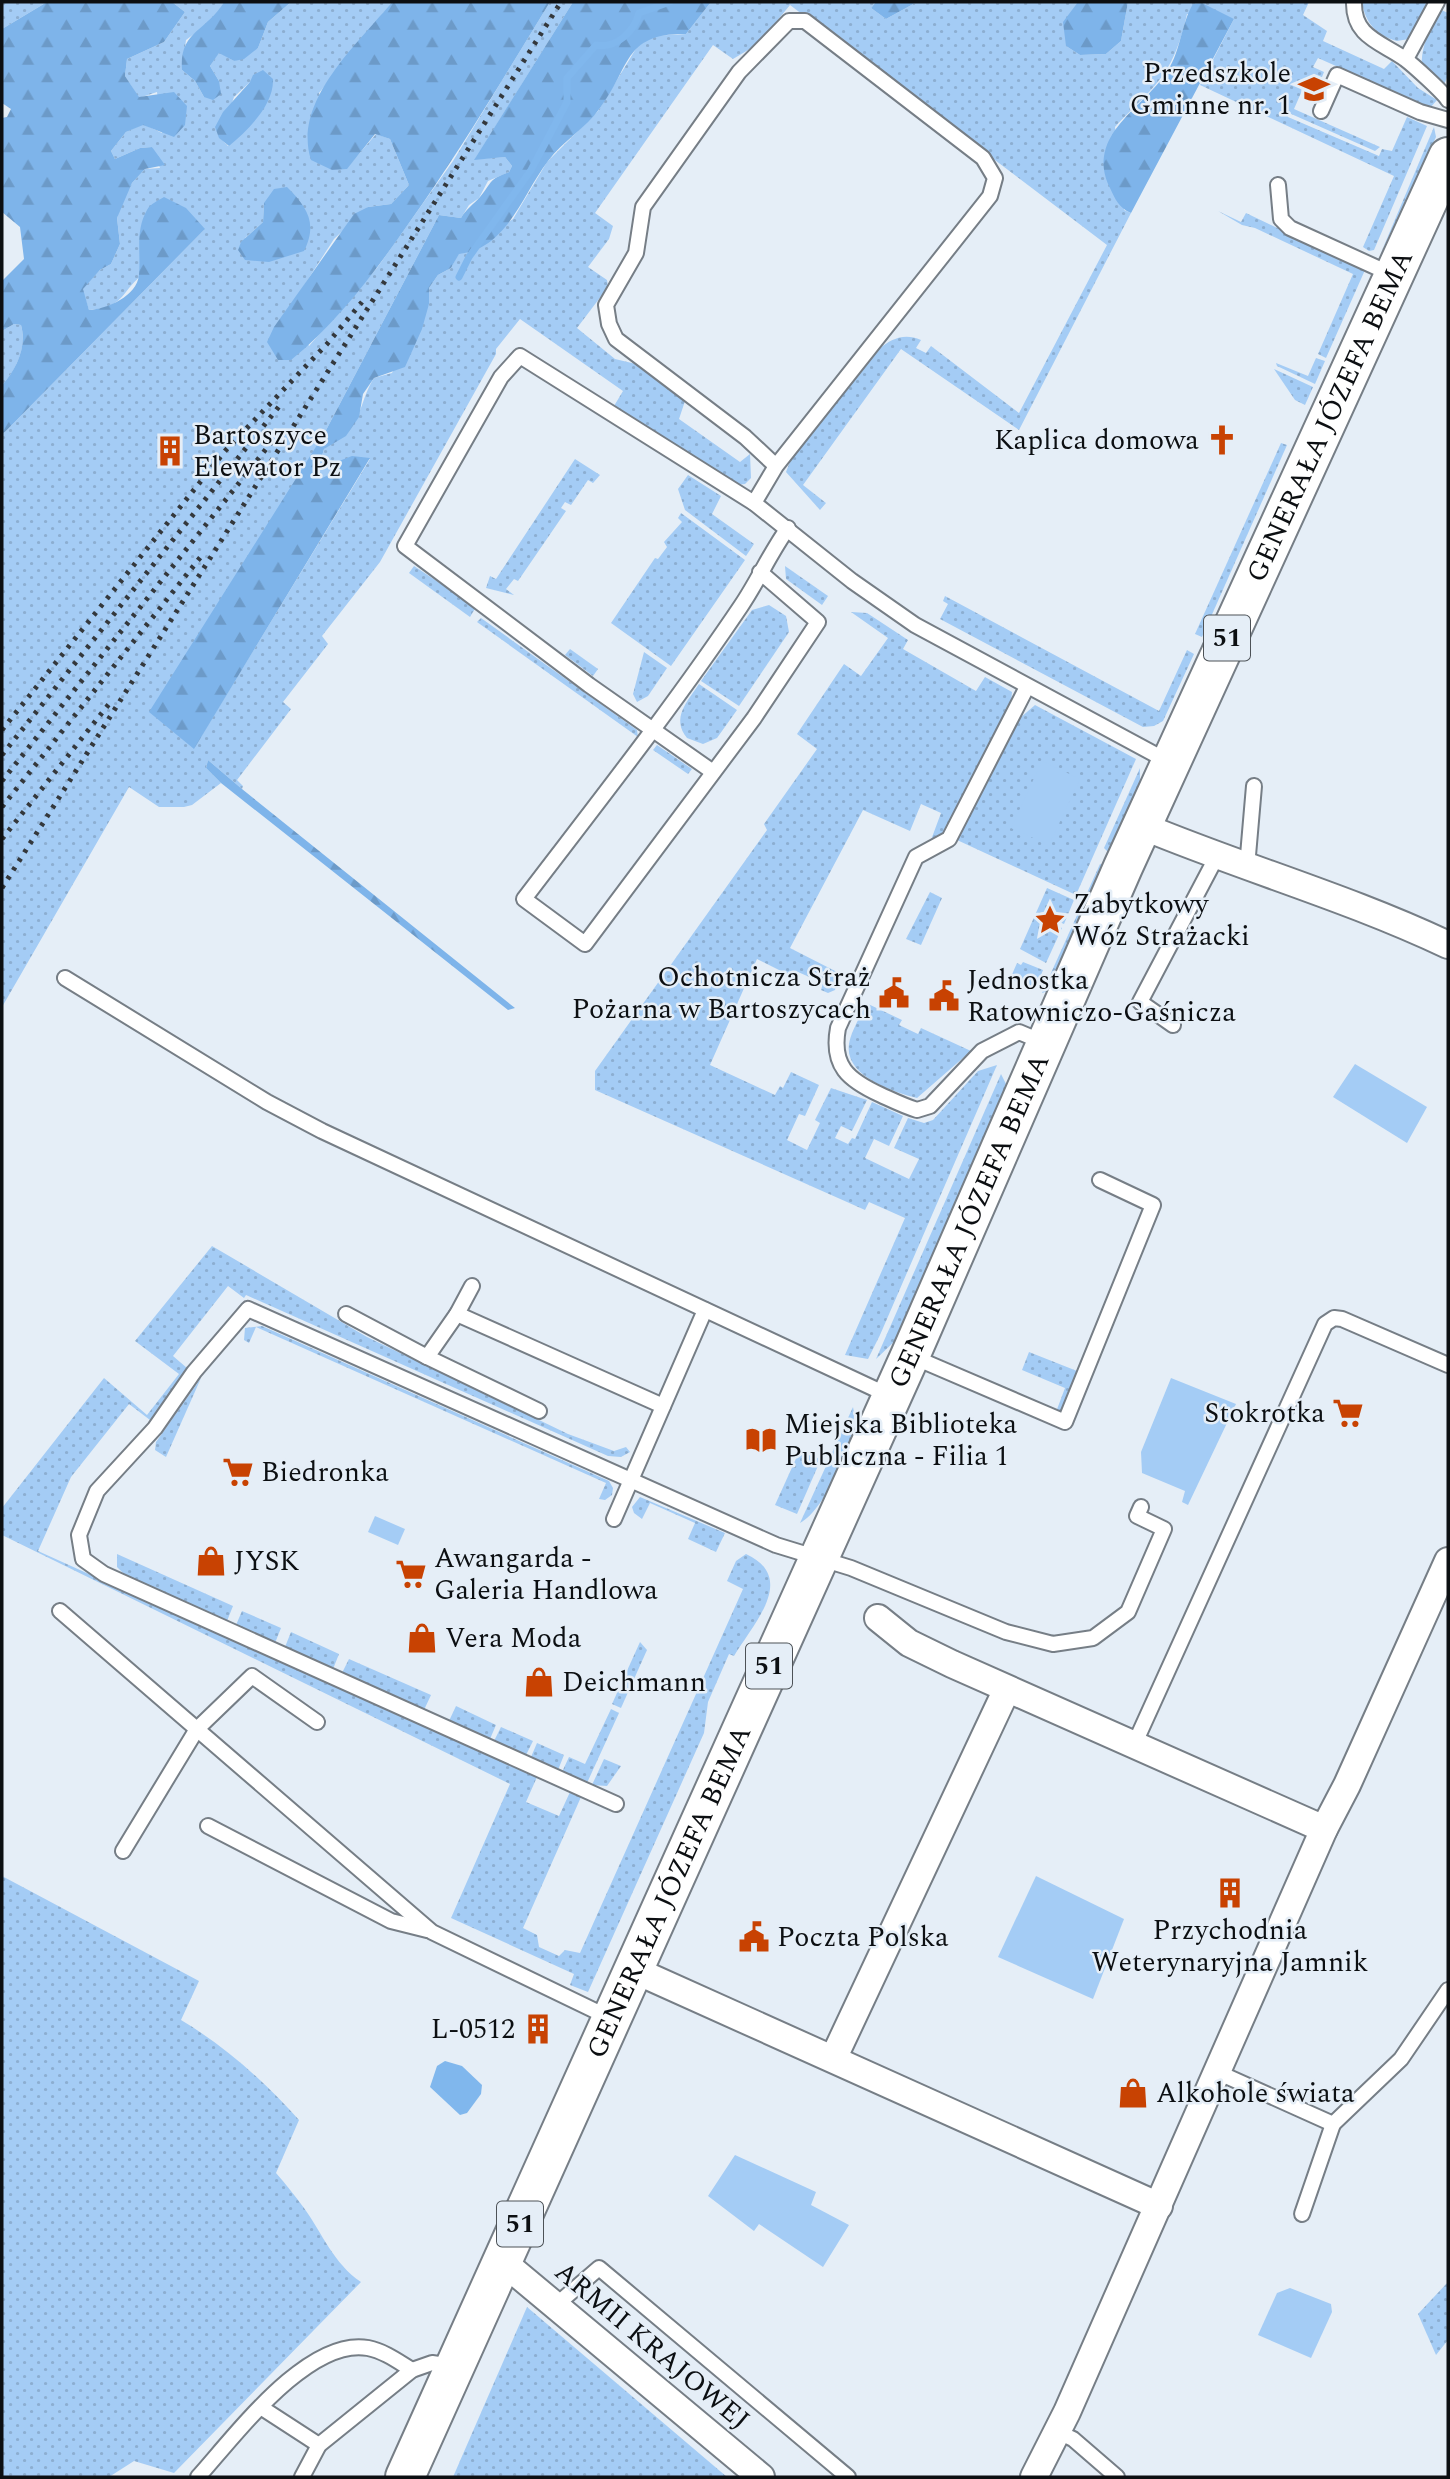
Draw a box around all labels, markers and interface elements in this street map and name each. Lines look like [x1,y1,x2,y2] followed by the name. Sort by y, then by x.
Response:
[1130,52,1291,127] place label: Przedszkole Gminne nr. 1
[1297,72,1331,106] school or university icon: Przedszkole Gminne nr. 1
[1235,243,1424,589] street label: GENERAŁA JÓZEFA BEMA
[193,414,342,489] place label: Bartoszyce Elewator Pz
[994,419,1199,462] place label: Kaplica domowa
[1205,423,1239,457] church icon: Kaplica domowa
[153,434,187,468] building icon: Bartoszyce Elewator Pz
[1204,616,1250,660] road number: 51
[1073,883,1250,958] place label: Zabytkowy Wóz Strażacki
[1033,903,1067,937] place icon: Zabytkowy Wóz Strażacki
[572,956,871,1031] place label: Ochotnicza Straż Pożarna w Bartoszycach
[967,959,1236,1034] place label: Jednostka Ratowniczo-Gaśnicza
[877,976,911,1010] public building icon: Ochotnicza Straż Pożarna w Bartoszycach
[927,979,961,1013] public building icon: Jednostka Ratowniczo-Gaśnicza
[877,1046,1061,1395] street label: GENERAŁA JÓZEFA BEMA
[1204,1392,1325,1435] place label: Stokrotka
[1331,1396,1365,1430] supermarket icon: Stokrotka
[784,1403,1018,1478] place label: Miejska Biblioteka Publiczna - Filia 1
[744,1423,778,1457] library icon: Miejska Biblioteka Publiczna - Filia 1
[261,1451,389,1494] place label: Biedronka
[221,1455,255,1489] supermarket icon: Biedronka
[434,1537,658,1612] place label: Awangarda - Galeria Handlowa
[234,1540,299,1583] place label: JYSK
[194,1544,228,1578] shop icon: JYSK
[394,1557,428,1591] supermarket icon: Awangarda - Galeria Handlowa
[445,1617,582,1660] place label: Vera Moda
[405,1621,439,1655] shop icon: Vera Moda
[746,1644,792,1688] road number: 51
[562,1661,706,1704] place label: Deichmann
[522,1665,556,1699] shop icon: Deichmann
[575,1718,763,2065] street label: GENERAŁA JÓZEFA BEMA
[1213,1876,1247,1910] building icon: Przychodnia Weterynaryjna Jamnik
[1092,1909,1368,1984] place label: Przychodnia Weterynaryjna Jamnik
[777,1916,949,1959] place label: Poczta Polska
[737,1920,771,1954] public building icon: Poczta Polska
[431,2008,515,2051] place label: L-0512
[521,2012,555,2046] building icon: L-0512
[1156,2072,1355,2115] place label: Alkohole świata
[1116,2076,1150,2110] shop icon: Alkohole świata
[497,2202,543,2246] road number: 51
[545,2251,759,2441] street label: ARMII KRAJOWEJ

